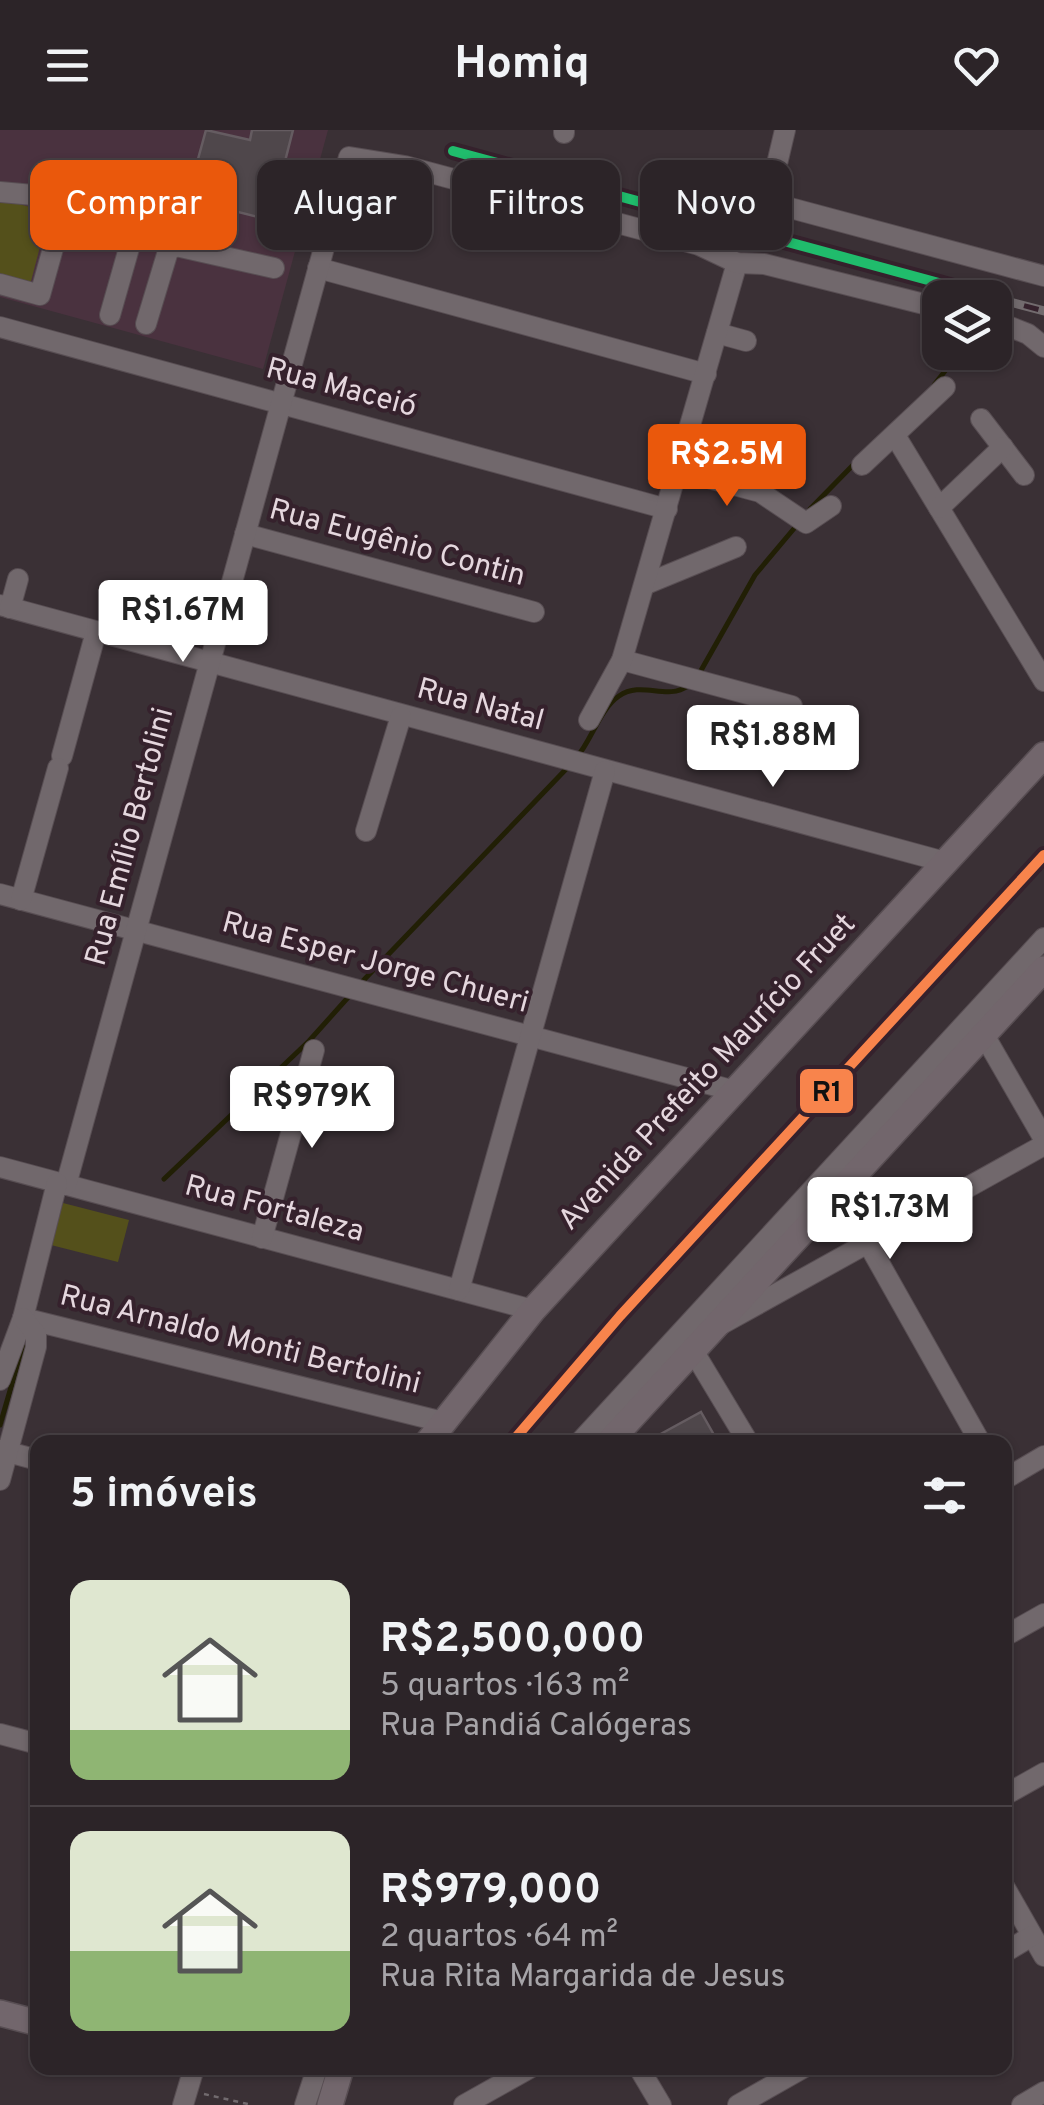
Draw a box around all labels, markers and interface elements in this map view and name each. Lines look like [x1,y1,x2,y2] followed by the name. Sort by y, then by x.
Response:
[454,37,590,94] text: Homiq
[40,38,95,93] icon: menu
[949,38,1004,93] icon: heart
[30,160,237,250] chip: Comprar
[257,160,432,250] chip: Alugar
[452,160,620,250] chip: Filtros
[640,160,792,250] chip: Novo
[922,280,1012,370] map controls
[922,280,1012,370] button: layers
[262,351,420,427] street label: Rua Maceió
[646,424,808,509] pin: R$2.5M
[670,436,784,476] text: R$2.5M
[265,492,529,596] street label: Rua Eugênio Contin
[91,580,275,665] pin: R$1.67M
[121,592,245,632] text: R$1.67M
[413,671,547,741] street label: Rua Natal
[79,704,183,970] street label: Rua Emílio Bertolini
[681,705,865,790] pin: R$1.88M
[709,717,837,757] text: R$1.88M
[218,905,532,1023] street label: Rua Esper Jorge Chueri
[551,907,865,1239] street label: Avenida Prefeito Maurício Fruet
[231,1066,393,1151] pin: R$979K
[798,1067,855,1115] line badge: R1
[812,1076,842,1112] text: R1
[252,1078,372,1118] text: R$979K
[180,1168,368,1252] street label: Rua Fortaleza
[798,1177,982,1262] pin: R$1.73M
[829,1189,951,1229] text: R$1.73M
[56,1278,424,1404] street label: Rua Arnaldo Monti Bertolini
[917,1468,972,1523] icon: filters
[70,1469,258,1522] text: 5 imóveis
[380,1614,645,1667] text: R$2,500,000
[150,1620,270,1740] icon: home
[380,1667,630,1707] text: 5 quartos · 163 m²
[380,1707,692,1747] text: Rua Pandiá Calógeras
[380,1865,601,1918] text: R$979,000
[150,1871,270,1991] icon: home
[380,1918,618,1958] text: 2 quartos · 64 m²
[380,1958,786,1998] text: Rua Rita Margarida de Jesus

